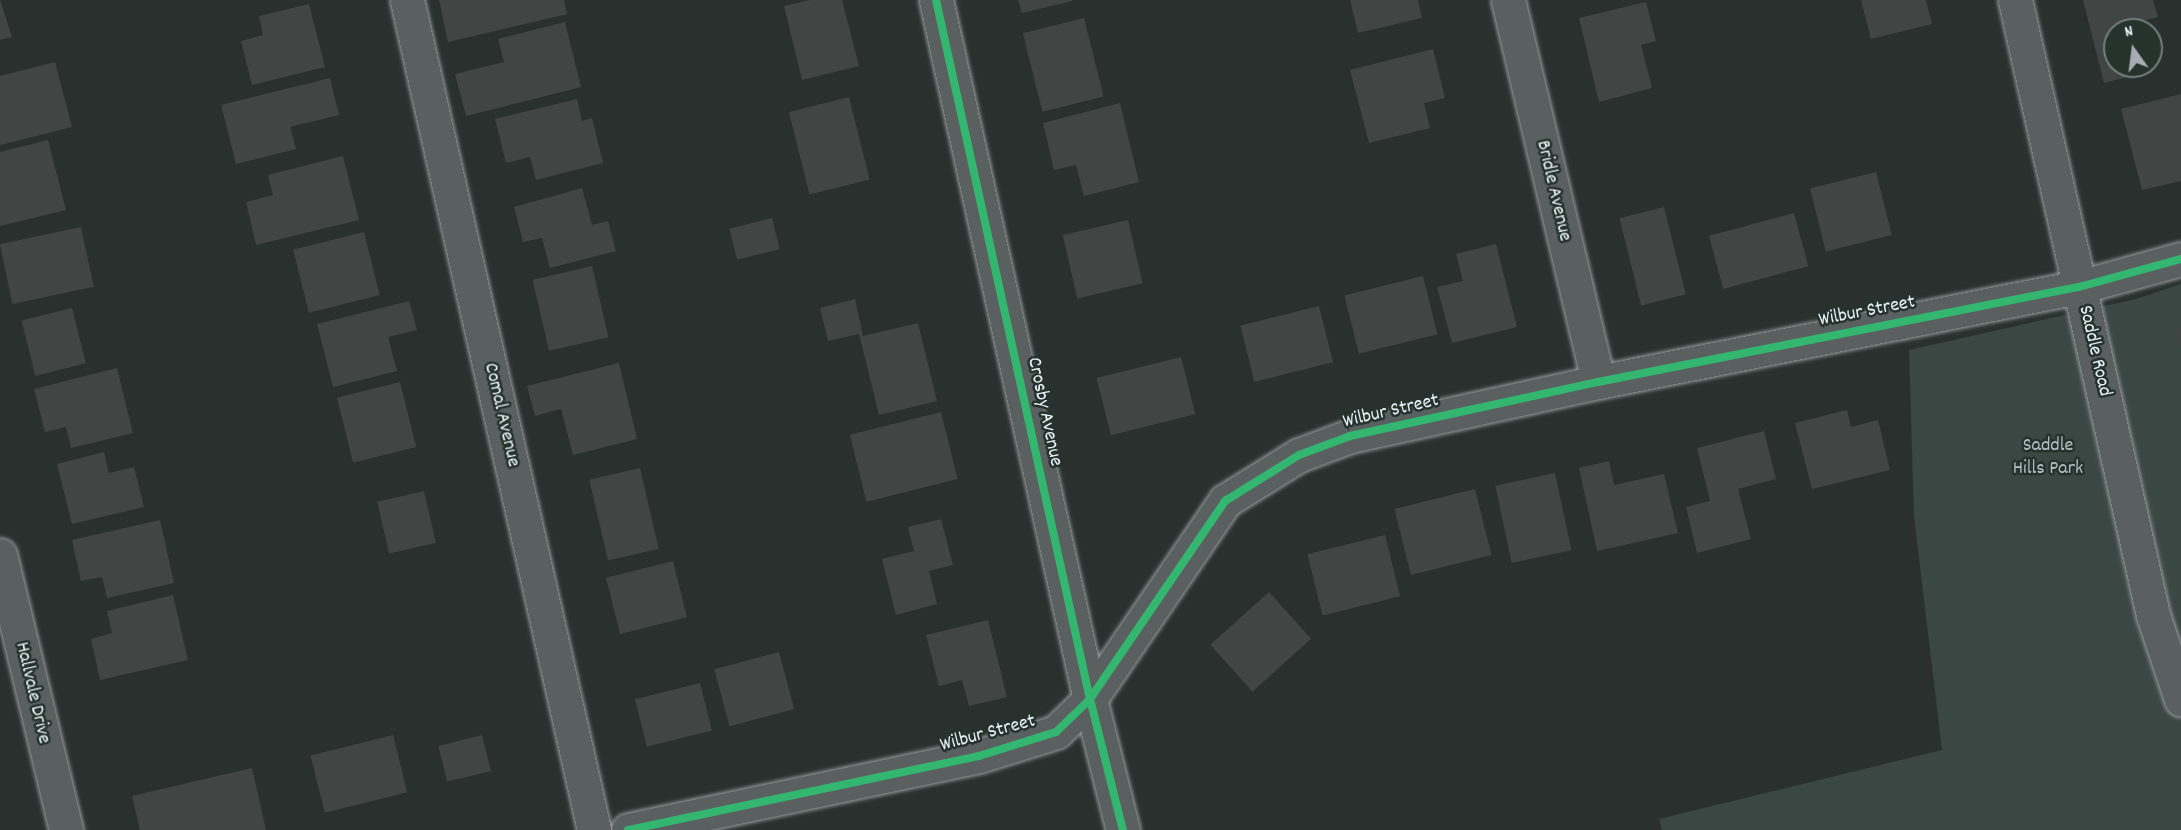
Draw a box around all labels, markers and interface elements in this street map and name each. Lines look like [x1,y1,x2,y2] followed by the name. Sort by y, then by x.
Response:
[2103,18,2163,78] north arrow
[2122,20,2136,44] text: N
[1530,138,1576,244] street label: Bridle Avenue
[1817,291,1917,333] street label: Wilbur Street
[2072,303,2116,399] street label: Saddle Road
[1021,355,1067,469] street label: Crosby Avenue
[477,361,525,469] street label: Comal Avenue
[1341,389,1441,435] street label: Wilbur Street
[2013,435,2083,482] park label: Saddle Hills Park
[9,640,55,746] street label: Hallvale Drive
[938,710,1038,758] street label: Wilbur Street

